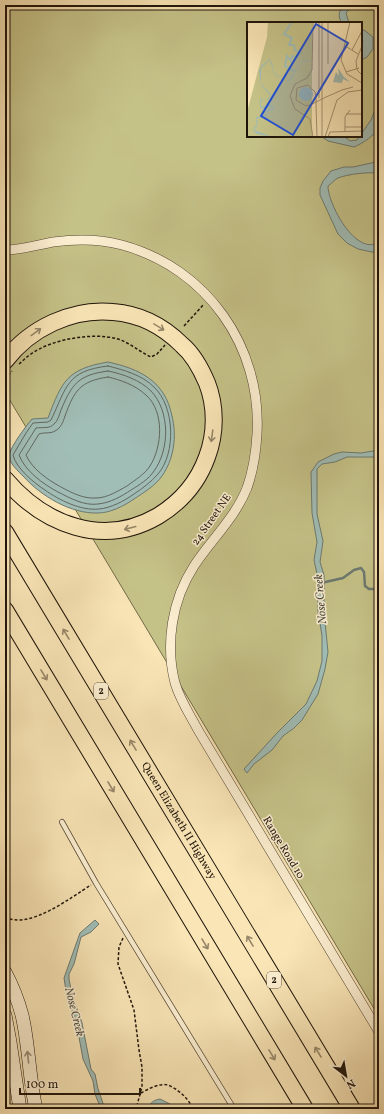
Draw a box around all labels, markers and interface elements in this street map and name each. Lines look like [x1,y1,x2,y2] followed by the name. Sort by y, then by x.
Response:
[247,22,362,137] inset map
[153,323,165,331] one-way arrow
[31,328,42,336] one-way arrow
[208,429,216,442] one-way arrow
[189,491,236,549] street label: 24 Street NE
[124,524,137,532] one-way arrow
[311,573,331,625] water label: Nose Creek
[62,629,70,640] one-way arrow
[41,669,49,681] one-way arrow
[94,683,108,699] road number: 2
[128,739,136,751] one-way arrow
[138,759,220,882] street label: Queen Elizabeth II Highway
[107,781,115,792] one-way arrow
[258,814,308,882] street label: Range Road 10
[246,935,255,946] one-way arrow
[201,938,209,950] one-way arrow
[267,972,281,988] road number: 2
[60,986,88,1039] water label: Nose Creek
[313,1046,321,1058] one-way arrow
[268,1049,276,1060] one-way arrow
[24,1051,32,1064] one-way arrow
[326,1056,366,1096] north arrow
[20,1070,140,1096] scale bar
[343,1075,358,1092] text: N
[26,1077,59,1093] text: 100 m

